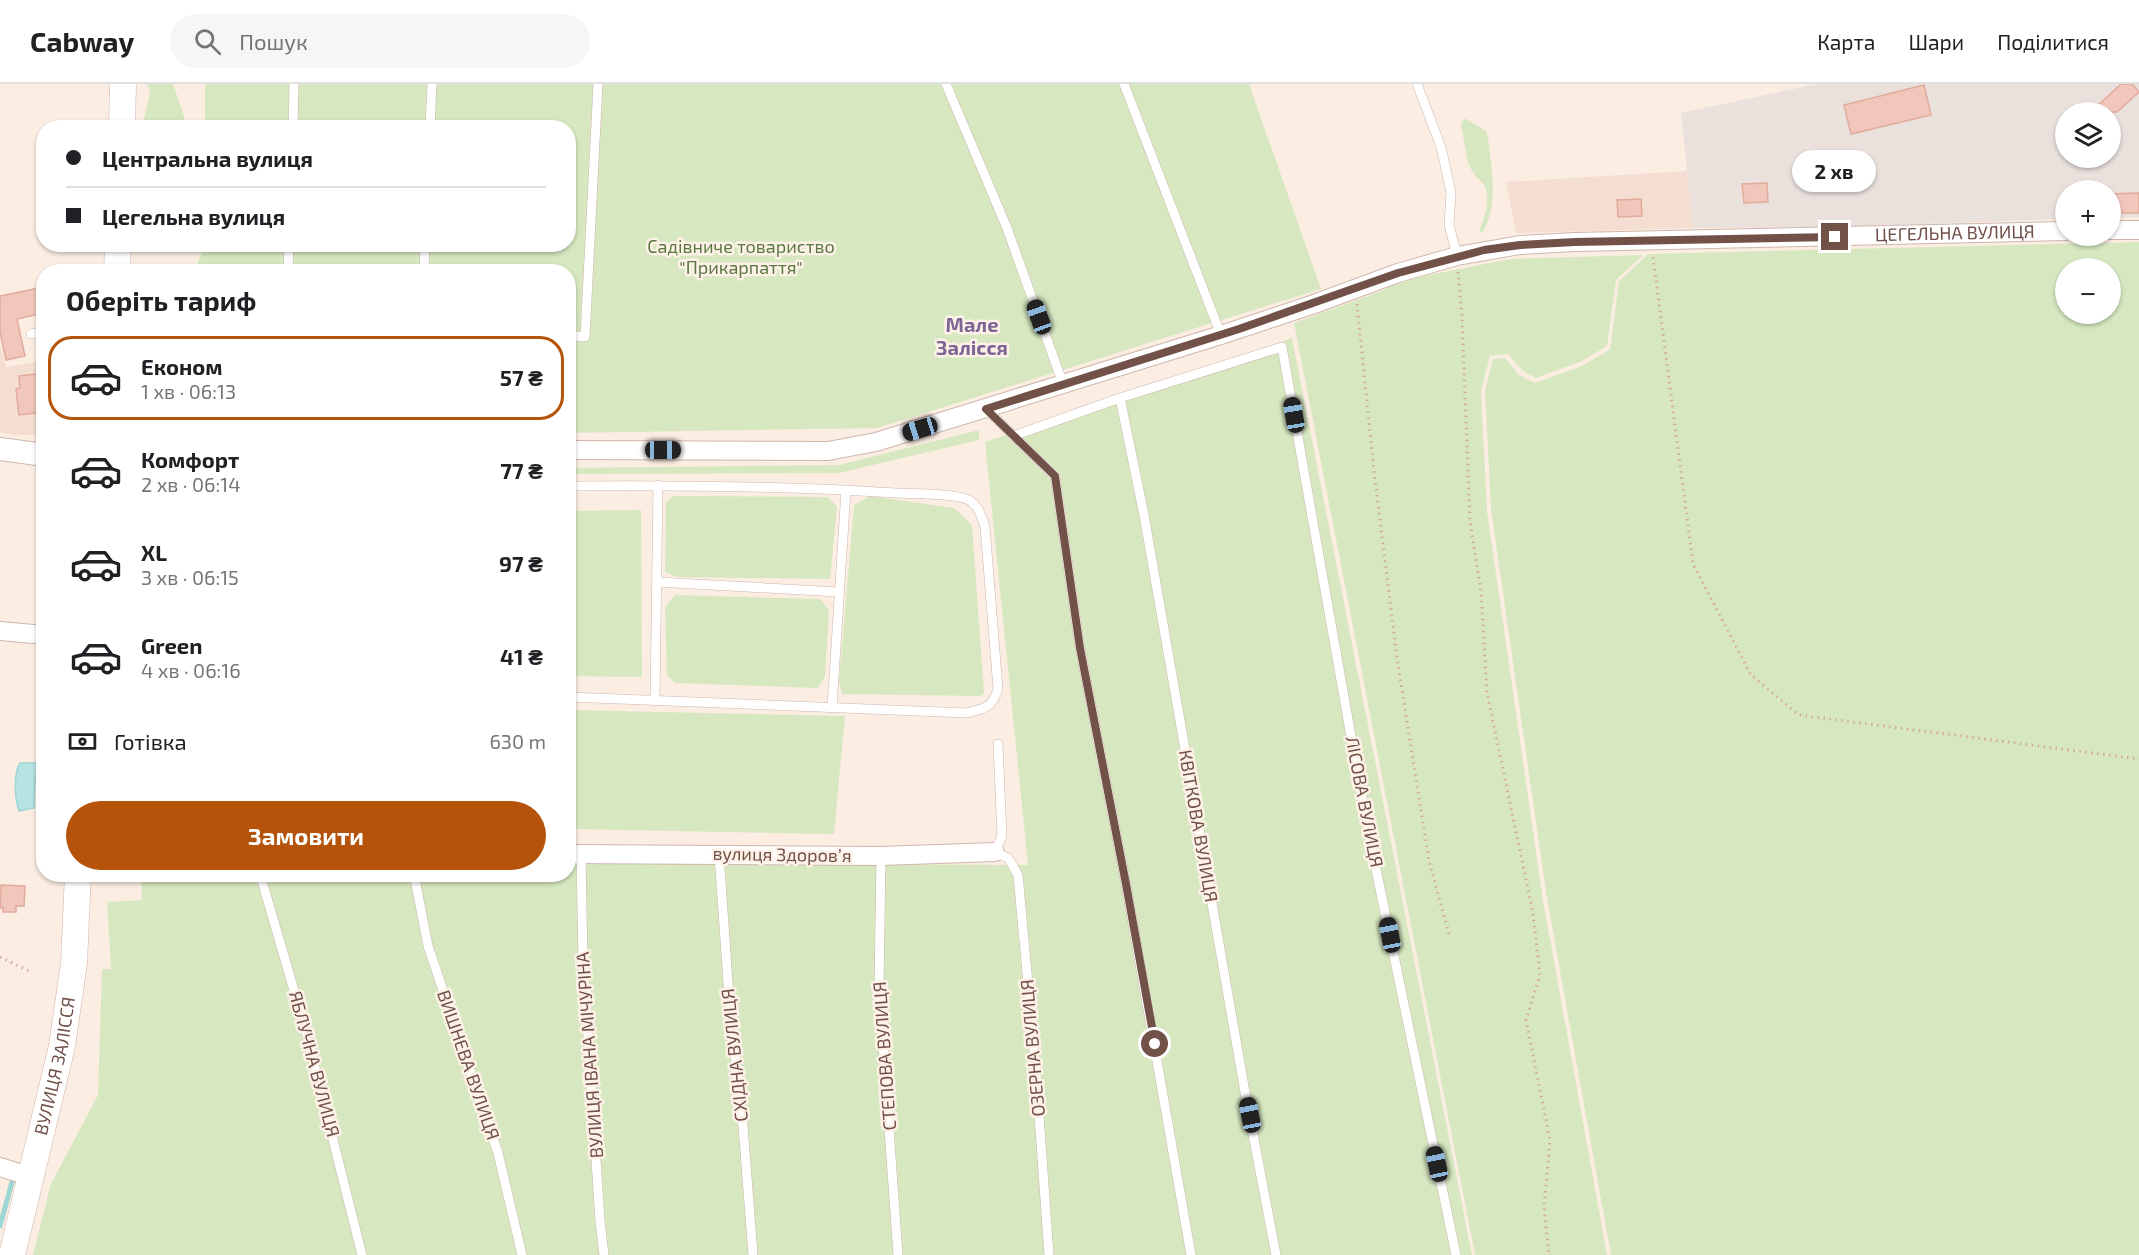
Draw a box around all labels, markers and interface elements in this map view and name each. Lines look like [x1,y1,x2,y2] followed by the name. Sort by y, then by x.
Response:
[170,14,590,68] search box
[30,24,134,58] text: Cabway
[191,25,224,58] icon: search
[239,28,308,54] text: Пошук
[1817,29,1875,54] text: Карта
[1908,29,1964,54] text: Шари
[1997,29,2109,54] text: Поділитися
[2055,102,2121,324] map controls
[2055,102,2121,168] button: layers
[102,145,313,171] text: Центральна вулиця
[1793,150,1877,192] callout: 2 хв
[1815,159,1853,183] text: 2 хв
[2055,180,2121,246] button: +
[102,203,285,229] text: Цегельна вулиця
[1875,220,2035,245] street label: ЦЕГЕЛЬНА ВУЛИЦЯ
[1821,223,1848,250] route end
[647,235,835,278] park label: Садівниче товариство "Прикарпаття"
[2055,258,2121,324] button: −
[66,284,256,316] text: Оберіть тариф
[1024,297,1054,337] car
[936,312,1008,359] district label: Мале Залісся
[69,351,123,405] icon: car
[141,353,223,379] text: Економ
[500,364,543,390] text: 57 ₴
[141,379,236,403] text: 1 хв · 06:13
[1282,396,1306,434] car
[900,415,940,443] car
[645,441,681,459] car
[69,444,123,498] icon: car
[141,446,239,472] text: Комфорт
[500,457,543,483] text: 77 ₴
[141,472,241,496] text: 2 хв · 06:14
[69,537,123,591] icon: car
[141,539,167,565] text: XL
[499,550,543,576] text: 97 ₴
[141,565,239,589] text: 3 хв · 06:15
[69,630,123,684] icon: car
[141,632,203,658] text: Green
[500,643,543,669] text: 41 ₴
[141,658,241,682] text: 4 хв · 06:16
[66,725,99,758] icon: cash
[114,728,187,754] text: Готівка
[489,729,546,753] text: 630 m
[1341,734,1388,869] street label: ЛІСОВА ВУЛИЦЯ
[1175,748,1223,904] street label: КВІТКОВА ВУЛИЦЯ
[66,801,546,870] button: Замовити
[712,842,852,866] street label: вулиця Здоровʼя
[1378,916,1402,954] car
[571,950,607,1159] street label: ВУЛИЦЯ ІВАНА МІЧУРІНА
[1015,978,1049,1118] street label: ОЗЕРНА ВУЛИЦЯ
[868,981,900,1131] street label: СТЕПОВА ВУЛИЦЯ
[433,987,505,1142] street label: ВИШНЕВА ВУЛИЦЯ
[716,987,752,1123] street label: СХІДНА ВУЛИЦЯ
[285,988,345,1139] street label: ЯБЛУЧНА ВУЛИЦЯ
[29,995,79,1137] street label: ВУЛИЦЯ ЗАЛІССЯ
[1141,1030,1168,1057] route start
[1238,1096,1262,1134] car
[1424,1145,1450,1183] car

